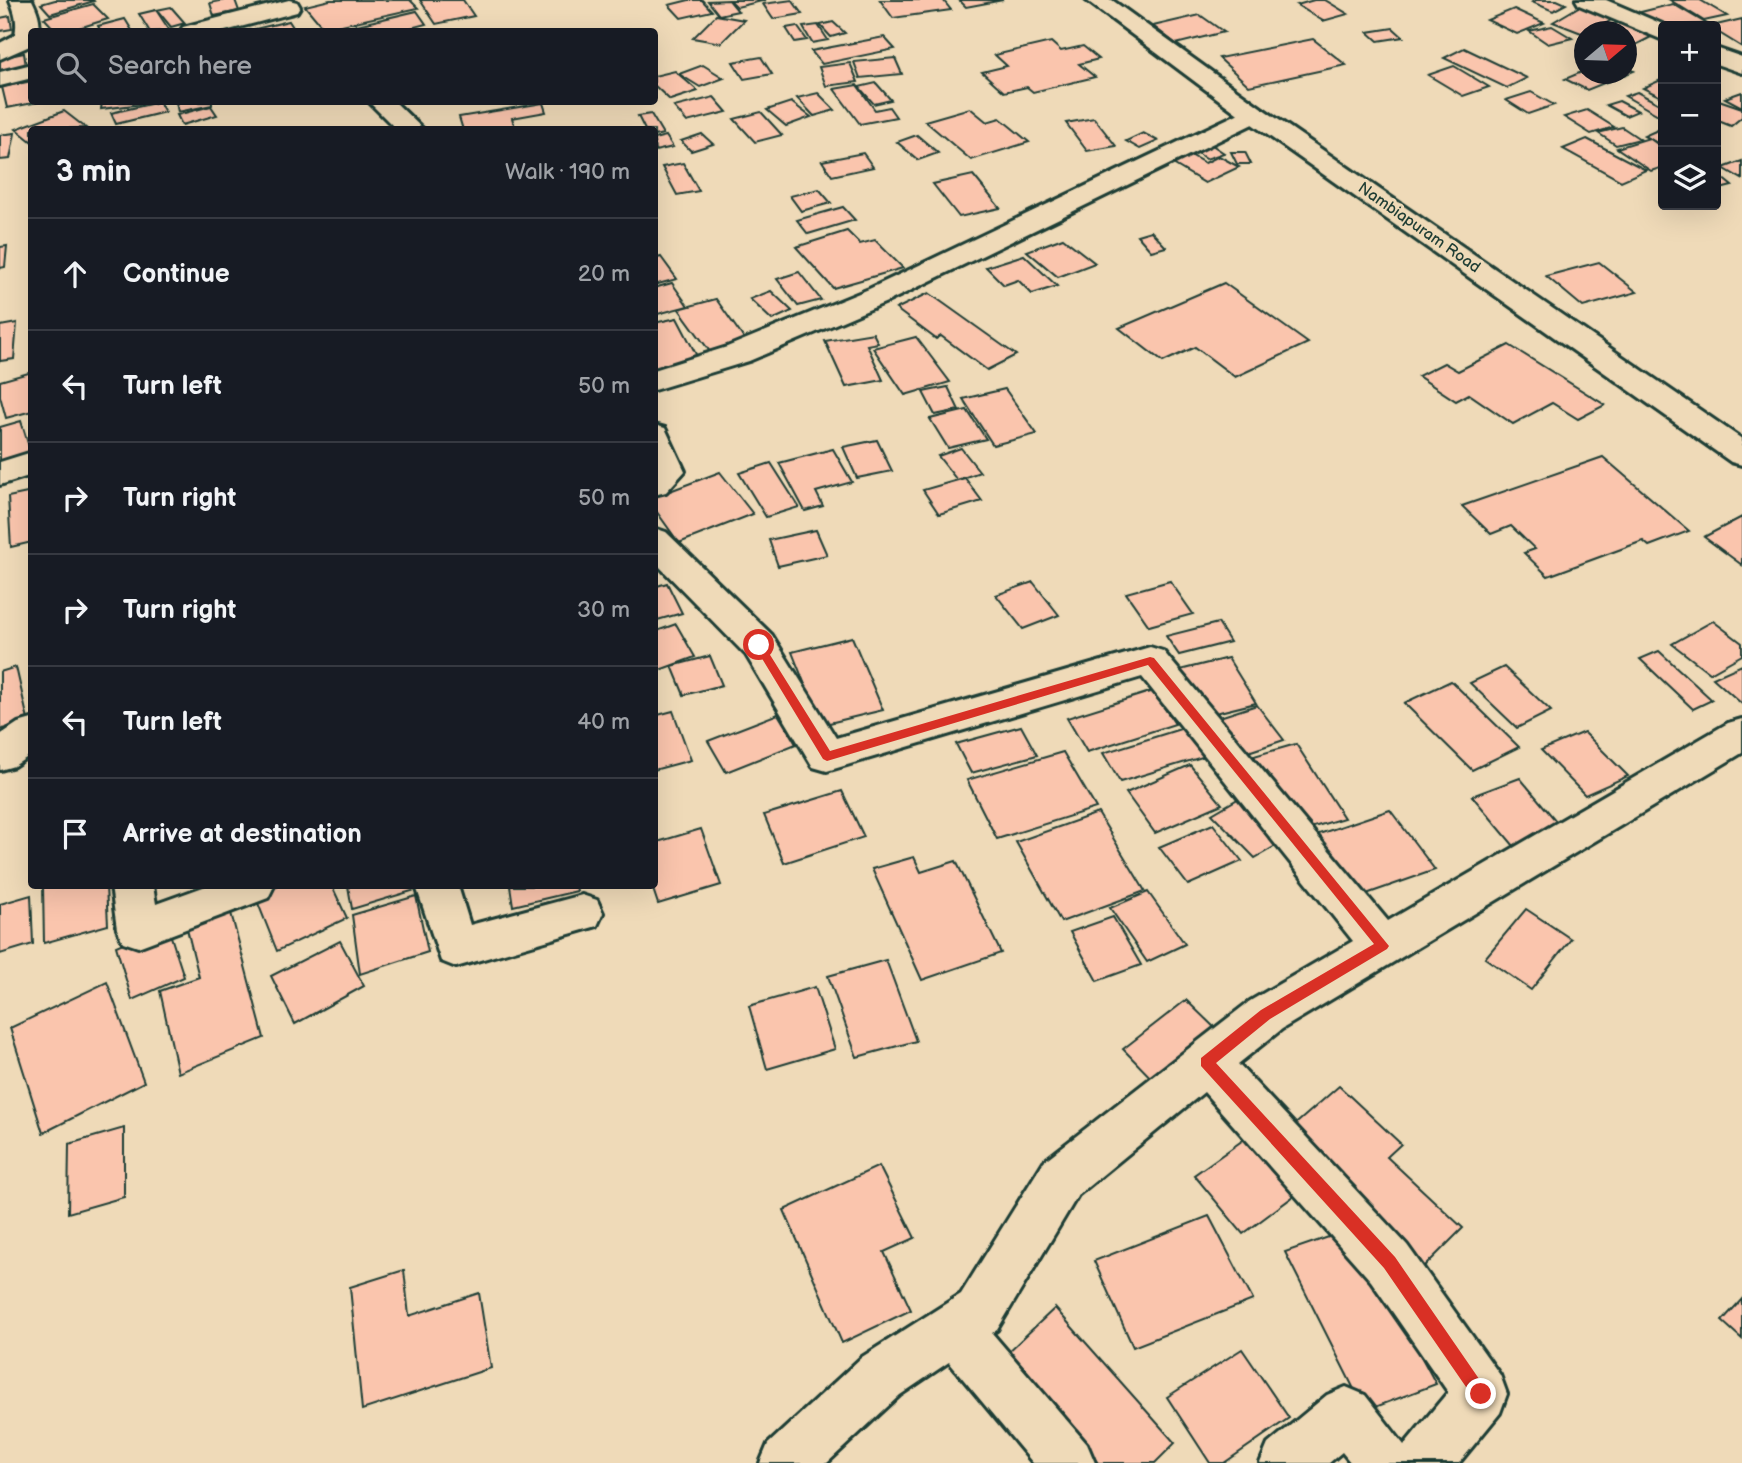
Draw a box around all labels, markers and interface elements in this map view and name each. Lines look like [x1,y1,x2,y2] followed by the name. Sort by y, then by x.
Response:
[1574,21,1637,84] north arrow
[1658,21,1721,210] map controls
[1658,21,1721,84] button: +
[28,28,658,105] search box
[52,48,90,86] icon: search
[108,51,252,82] text: Search here
[1658,84,1721,147] button: −
[1658,147,1721,210] button: layers
[56,154,131,190] text: 3 min
[505,158,630,186] text: Walk · 190 m
[1354,179,1484,277] street label: Nambiapuram Road
[56,255,94,293] icon: ahead
[123,259,230,290] text: Continue
[578,260,630,288] text: 20 m
[56,367,94,405] icon: left
[123,371,222,402] text: Turn left
[578,372,630,400] text: 50 m
[56,479,94,517] icon: right
[123,483,236,514] text: Turn right
[578,484,630,512] text: 50 m
[56,591,94,629] icon: right
[123,595,236,626] text: Turn right
[577,596,630,624] text: 30 m
[743,629,774,660] route start
[56,703,94,741] icon: left
[123,707,222,738] text: Turn left
[577,708,630,736] text: 40 m
[56,815,94,853] icon: arrive
[123,819,362,850] text: Arrive at destination
[1465,1378,1496,1409] route end

